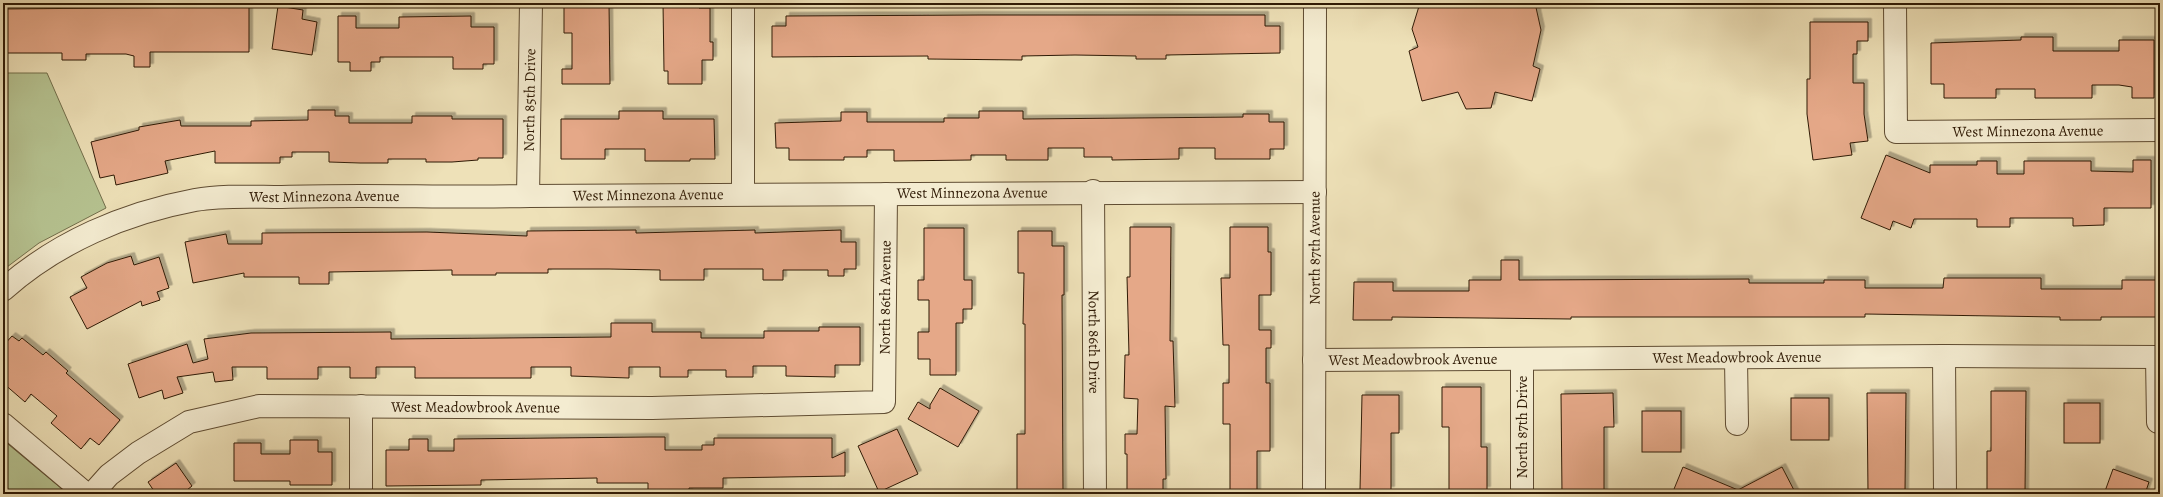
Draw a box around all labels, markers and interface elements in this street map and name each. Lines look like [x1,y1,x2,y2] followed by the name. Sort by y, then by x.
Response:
[519,48,540,152] street label: North 85th Drive
[1951,120,2104,142] street label: West Minnezona Avenue
[896,182,1048,203] street label: West Minnezona Avenue
[572,184,724,206] street label: West Minnezona Avenue
[248,186,400,207] street label: West Minnezona Avenue
[1304,191,1325,305] street label: North 87th Avenue
[874,240,896,355] street label: North 86th Avenue
[1084,290,1104,394] street label: North 86th Drive
[1651,347,1822,368] street label: West Meadowbrook Avenue
[1327,349,1498,370] street label: West Meadowbrook Avenue
[1512,375,1532,478] street label: North 87th Drive
[390,397,560,418] street label: West Meadowbrook Avenue

